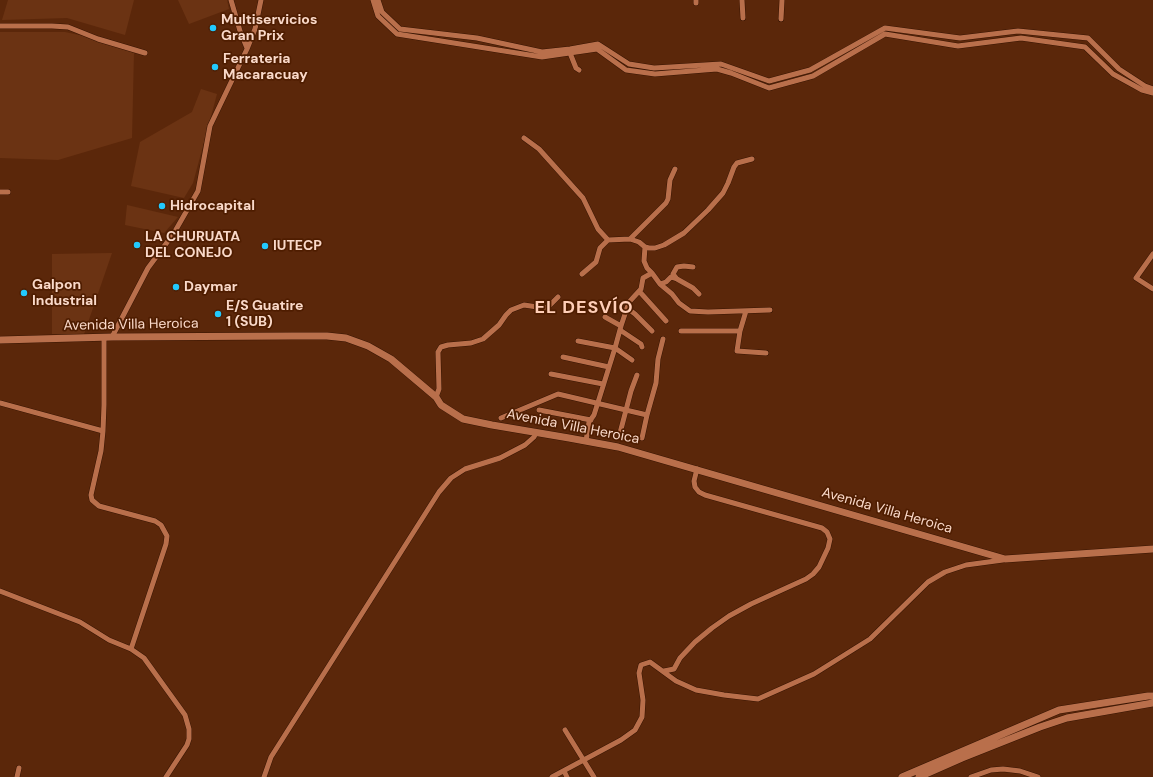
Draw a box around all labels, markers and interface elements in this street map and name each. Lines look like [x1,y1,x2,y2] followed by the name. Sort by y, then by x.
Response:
[221,12,317,44] place label: Multiservicios Gran Prix
[208,23,218,33] marker: Multiservicios Gran Prix
[223,51,308,84] place label: Ferrateria Macaracuay
[210,62,220,72] marker: Ferrateria Macaracuay
[170,198,255,214] place label: Hidrocapital
[157,201,167,211] marker: Hidrocapital
[145,229,240,262] place label: LA CHURUATA DEL CONEJO
[273,238,322,254] place label: IUTECP
[132,240,142,250] marker: LA CHURUATA DEL CONEJO
[260,241,270,251] marker: IUTECP
[32,277,97,310] place label: Galpon Industrial
[184,279,237,295] place label: Daymar
[171,282,181,292] marker: Daymar
[19,288,29,298] marker: Galpon Industrial
[534,297,634,319] district label: EL DESVÍO
[226,298,303,330] place label: E/S Guatire 1 (SUB)
[213,309,223,319] marker: E/S Guatire 1 (SUB)
[63,315,199,335] street label: Avenida Villa Heroica
[505,406,641,448] street label: Avenida Villa Heroica
[820,484,954,538] street label: Avenida Villa Heroica

